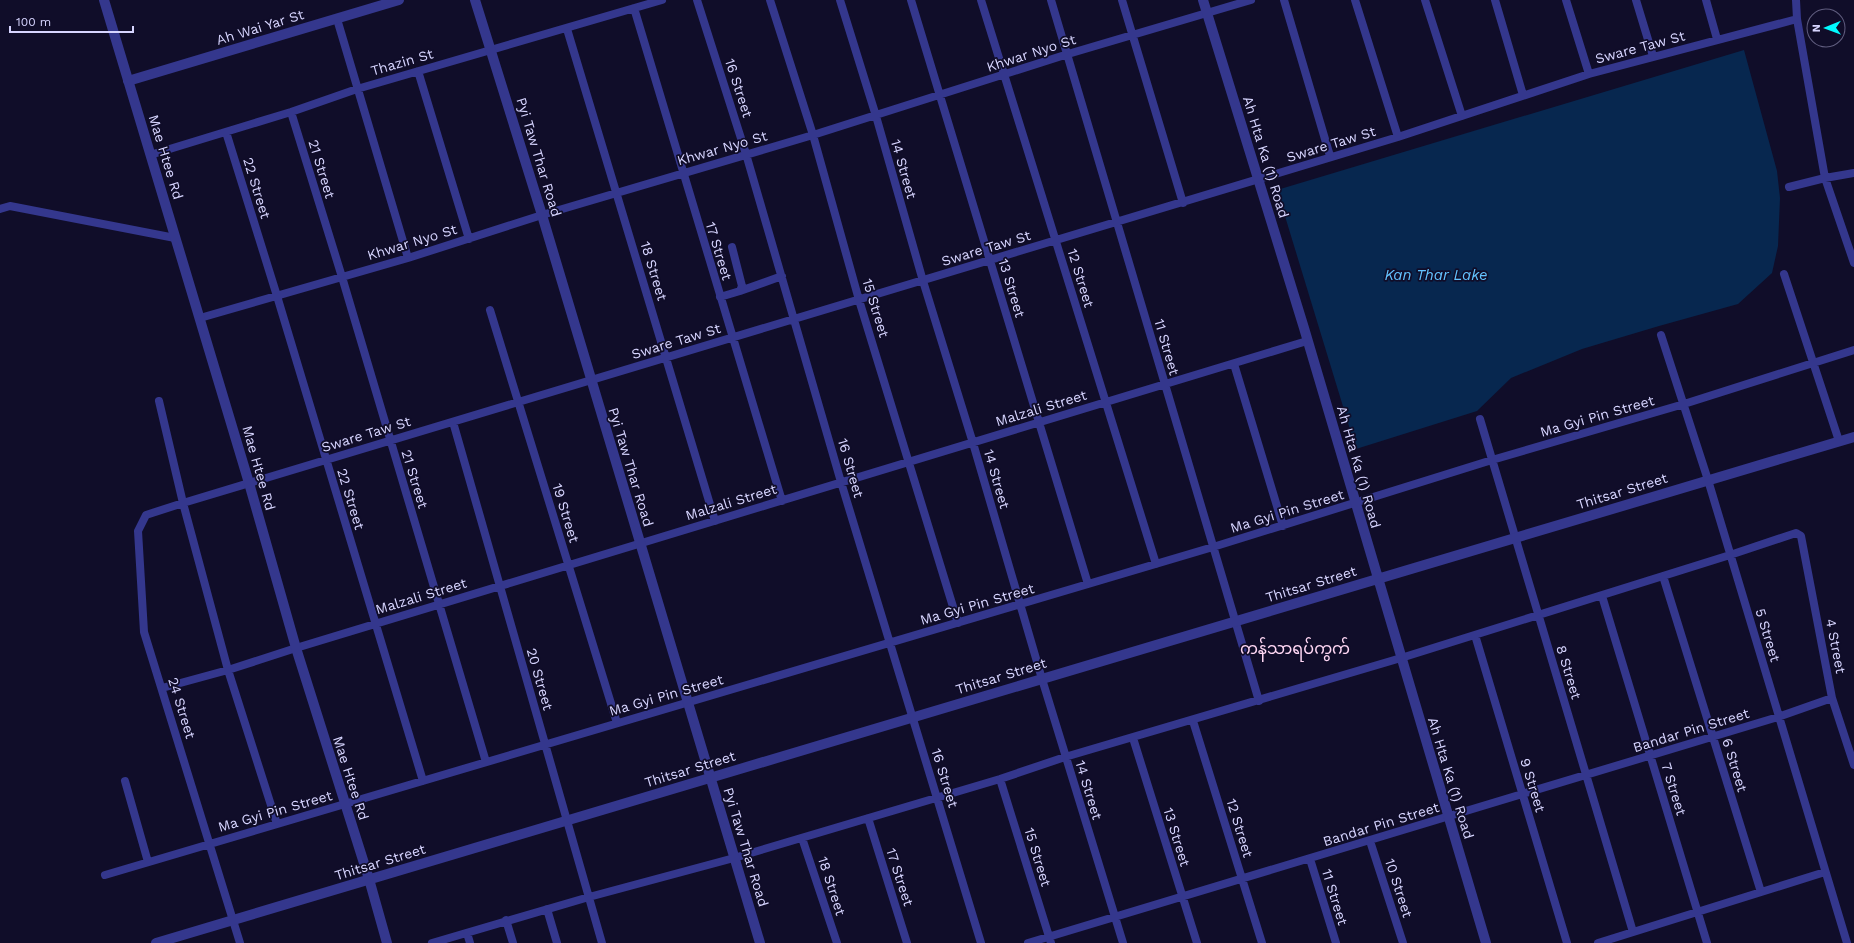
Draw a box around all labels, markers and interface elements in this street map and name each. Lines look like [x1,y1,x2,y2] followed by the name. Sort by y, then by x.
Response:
[214,6,306,48] street label: Ah Wai Yar St
[10,8,133,34] scale bar
[1806,8,1846,48] north arrow
[16,15,51,29] text: 100 m
[1810,24,1823,32] text: N
[1593,27,1687,67] street label: Sware Taw St
[984,31,1078,75] street label: Khwar Nyo St
[369,45,435,79] street label: Thazin St
[722,57,756,120] street label: 16 Street
[1240,94,1292,220] street label: Ah Hta Ka (1) Road
[513,96,565,218] street label: Pyi Taw Thar Road
[146,113,186,201] street label: Mae Htee Rd
[1285,123,1378,165] street label: Sware Taw St
[675,127,769,168] street label: Khwar Nyo St
[305,138,339,200] street label: 21 Street
[888,138,920,201] street label: 14 Street
[240,155,274,221] street label: 22 Street
[703,220,735,282] street label: 17 Street
[365,221,459,263] street label: Khwar Nyo St
[940,227,1033,269] street label: Sware Taw St
[637,239,671,303] street label: 18 Street
[1064,247,1098,309] street label: 12 Street
[995,257,1029,319] street label: 13 Street
[1384,266,1488,284] water label: Kan Thar Lake
[860,277,893,339] street label: 15 Street
[1151,317,1183,377] street label: 11 Street
[630,320,723,362] street label: Sware Taw St
[994,387,1089,429] street label: Malzali Street
[1538,392,1656,440] street label: Ma Gyi Pin Street
[1334,404,1384,530] street label: Ah Hta Ka (1) Road
[605,406,657,528] street label: Pyi Taw Thar Road
[320,413,413,455] street label: Sware Taw St
[239,424,279,512] street label: Mae Htee Rd
[835,437,867,500] street label: 16 Street
[398,448,432,510] street label: 21 Street
[981,448,1013,511] street label: 14 Street
[334,466,368,532] street label: 22 Street
[1575,470,1669,512] street label: Thitsar Street
[549,481,583,545] street label: 19 Street
[684,481,779,523] street label: Malzali Street
[1228,486,1346,536] street label: Ma Gyi Pin Street
[1264,563,1358,605] street label: Thitsar Street
[374,575,469,617] street label: Malzali Street
[918,580,1036,628] street label: Ma Gyi Pin Street
[1752,606,1784,664] street label: 5 Street
[1823,617,1849,675] street label: 4 Street
[1240,637,1350,662] district label: ကန်သာရပ်ကွက်
[1553,643,1585,701] street label: 8 Street
[524,646,557,712] street label: 20 Street
[954,655,1048,697] street label: Thitsar Street
[607,671,725,719] street label: Ma Gyi Pin Street
[165,675,199,741] street label: 24 Street
[1631,705,1751,755] street label: Bandar Pin Street
[1425,715,1477,841] street label: Ah Hta Ka (1) Road
[330,734,372,822] street label: Mae Htee Rd
[1719,736,1751,794] street label: 6 Street
[928,747,962,810] street label: 16 Street
[643,748,737,790] street label: Thitsar Street
[1517,756,1549,814] street label: 9 Street
[1072,759,1106,822] street label: 14 Street
[1658,761,1690,817] street label: 7 Street
[720,786,772,908] street label: Pyi Taw Thar Road
[216,787,334,835] street label: Ma Gyi Pin Street
[1223,797,1257,859] street label: 12 Street
[1321,799,1441,849] street label: Bandar Pin Street
[1160,806,1194,868] street label: 13 Street
[1022,826,1055,888] street label: 15 Street
[333,841,427,883] street label: Thitsar Street
[883,846,917,908] street label: 17 Street
[815,855,849,918] street label: 18 Street
[1382,856,1416,920] street label: 10 Street
[1319,867,1351,927] street label: 11 Street

